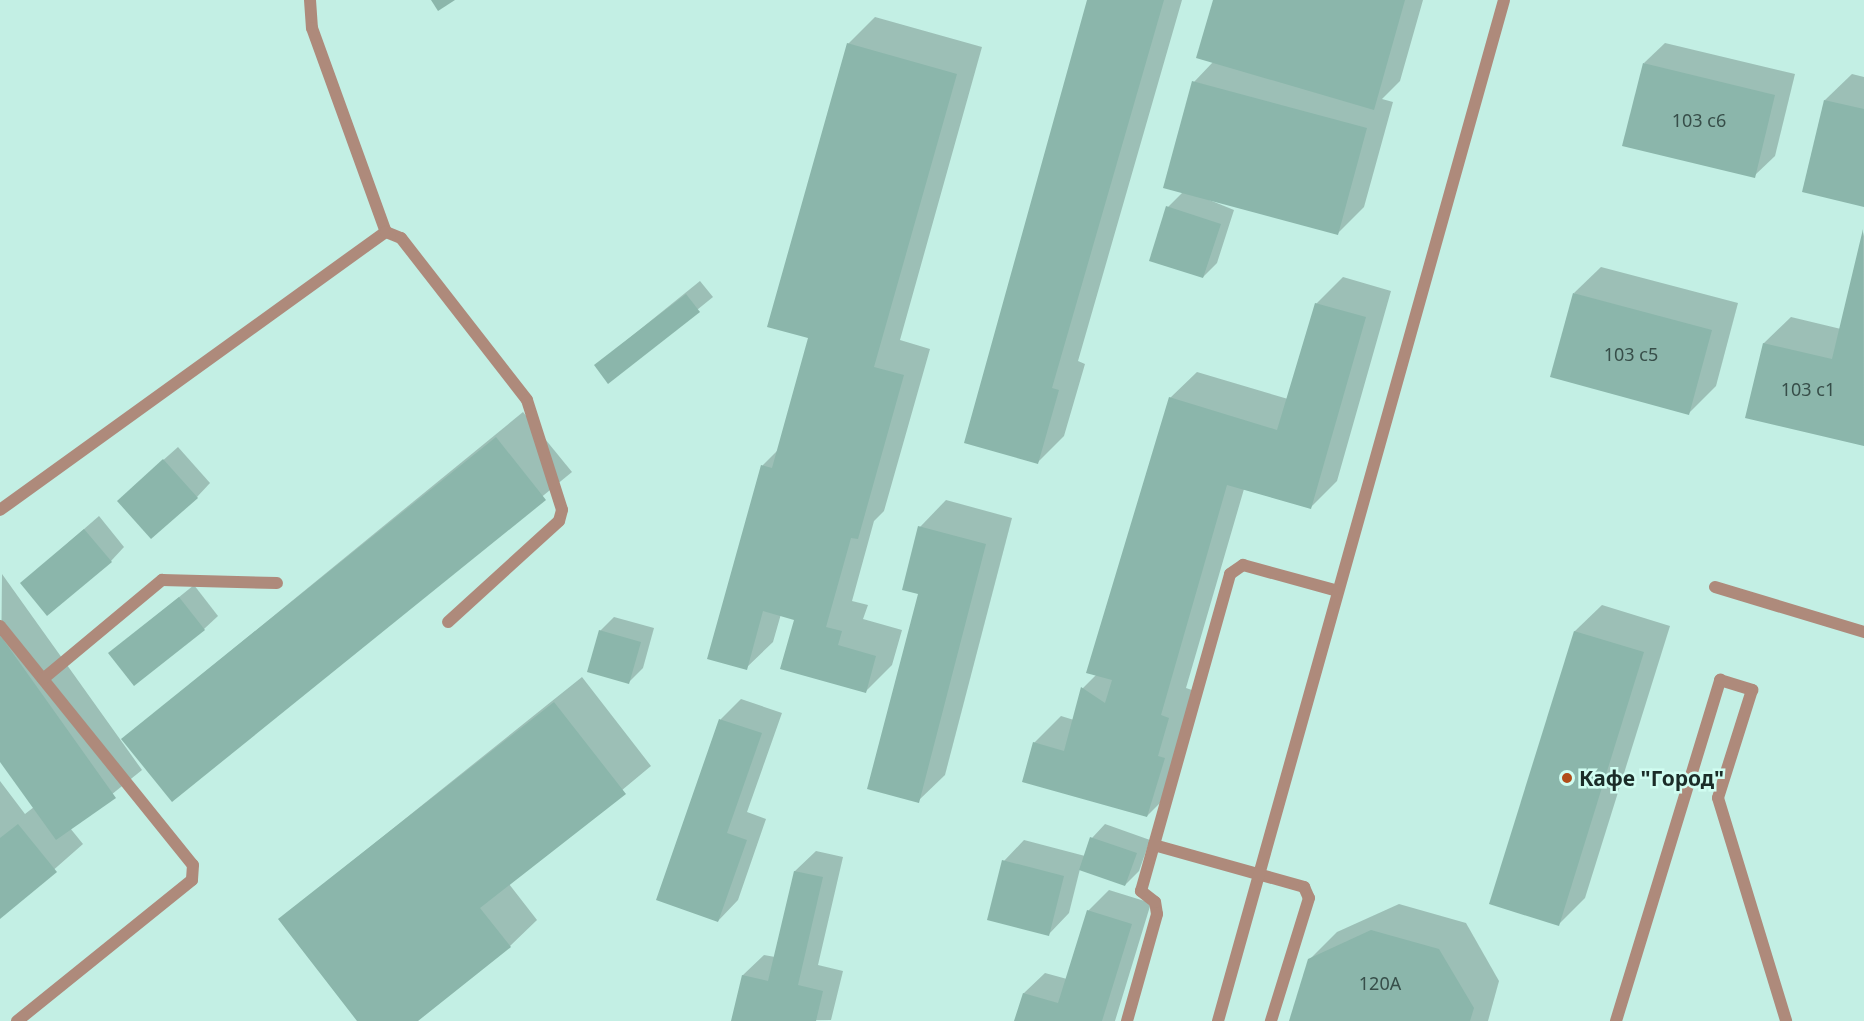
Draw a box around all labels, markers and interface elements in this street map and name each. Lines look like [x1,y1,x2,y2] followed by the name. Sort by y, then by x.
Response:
[1672,109,1726,131] house number: 103 с6
[1604,343,1658,365] house number: 103 с5
[1781,378,1835,400] house number: 103 с1
[1579,765,1724,791] place label: Кафе "Город"
[1560,771,1574,785] marker: Кафе "Город"
[1359,972,1401,994] house number: 120А

